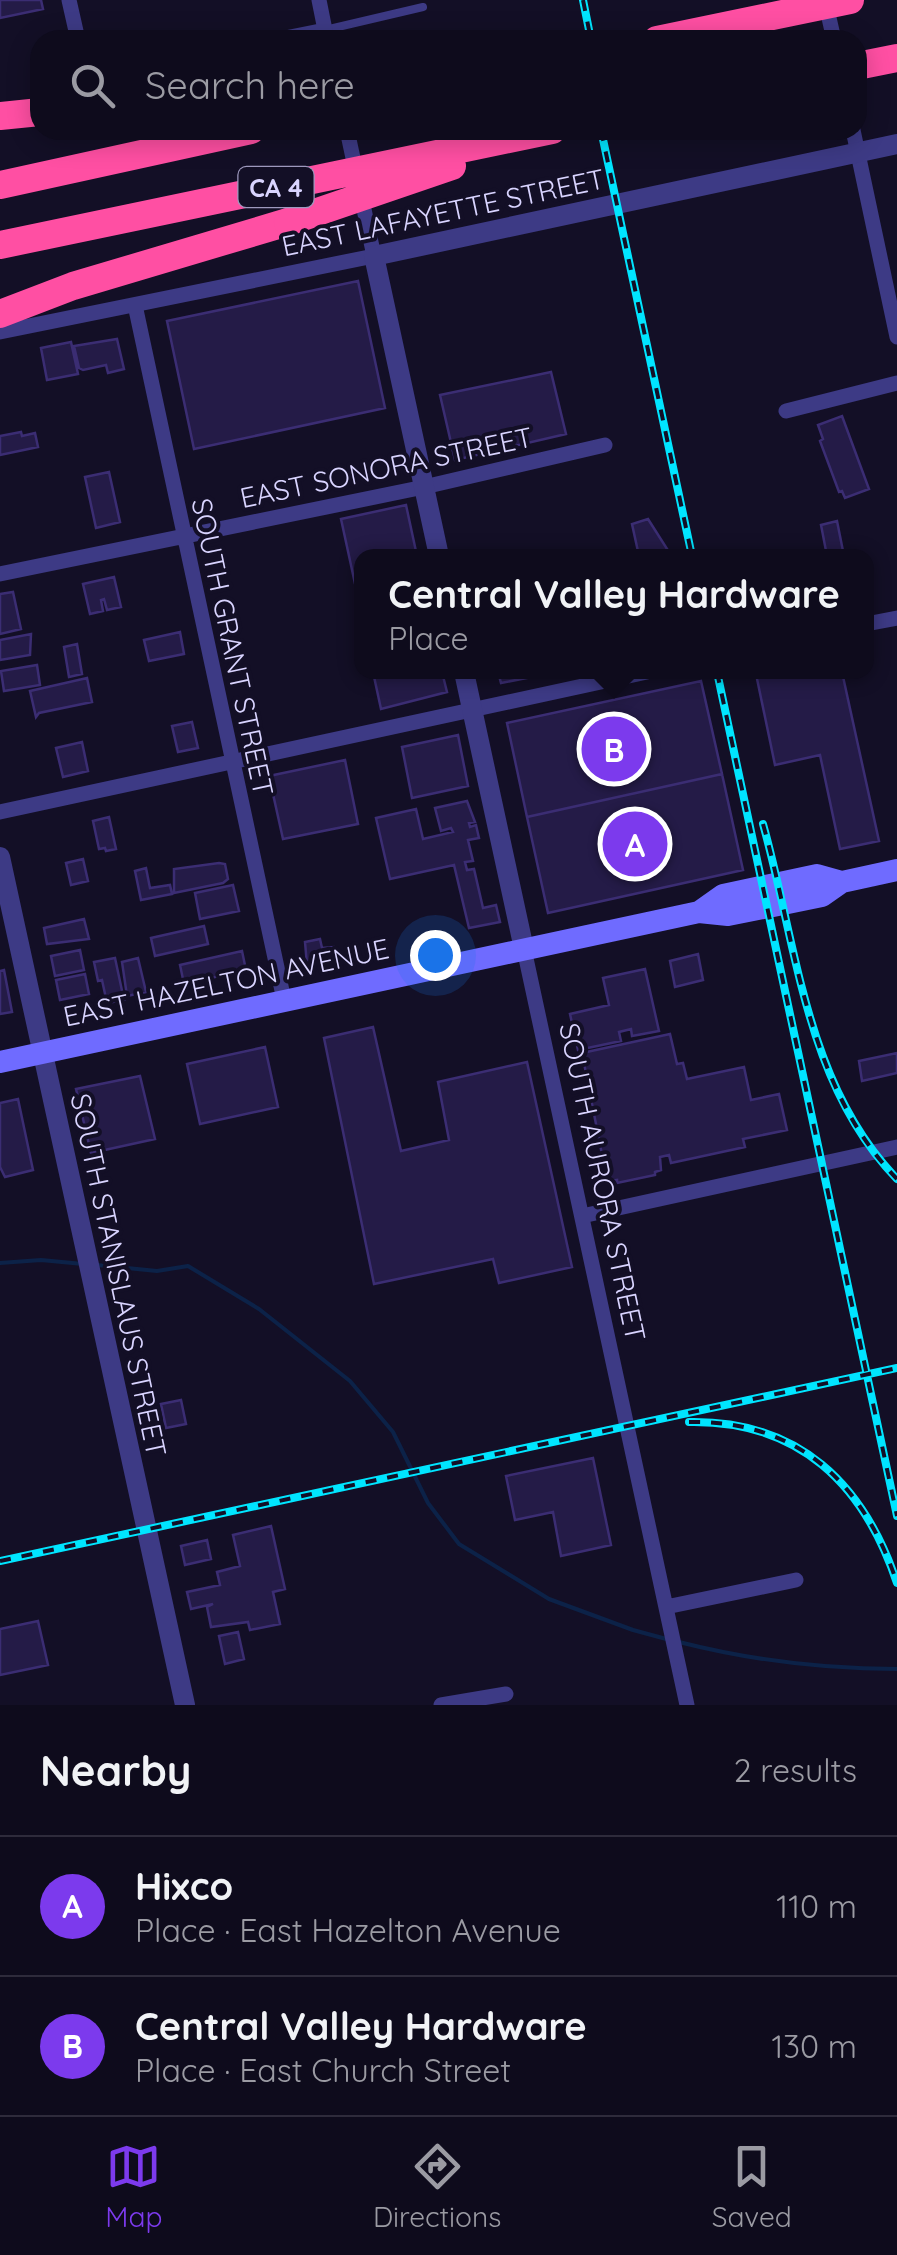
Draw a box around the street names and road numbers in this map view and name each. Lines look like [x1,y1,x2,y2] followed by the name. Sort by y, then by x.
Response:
[278,161,608,263] street label: EAST LAFAYETTE STREET
[238,167,314,207] road number: CA 4
[237,419,535,515] street label: EAST SONORA STREET
[184,495,282,799] street label: SOUTH GRANT STREET
[60,930,392,1034] street label: EAST HAZELTON AVENUE
[552,1020,654,1344] street label: SOUTH AURORA STREET
[63,1090,175,1460] street label: SOUTH STANISLAUS STREET

